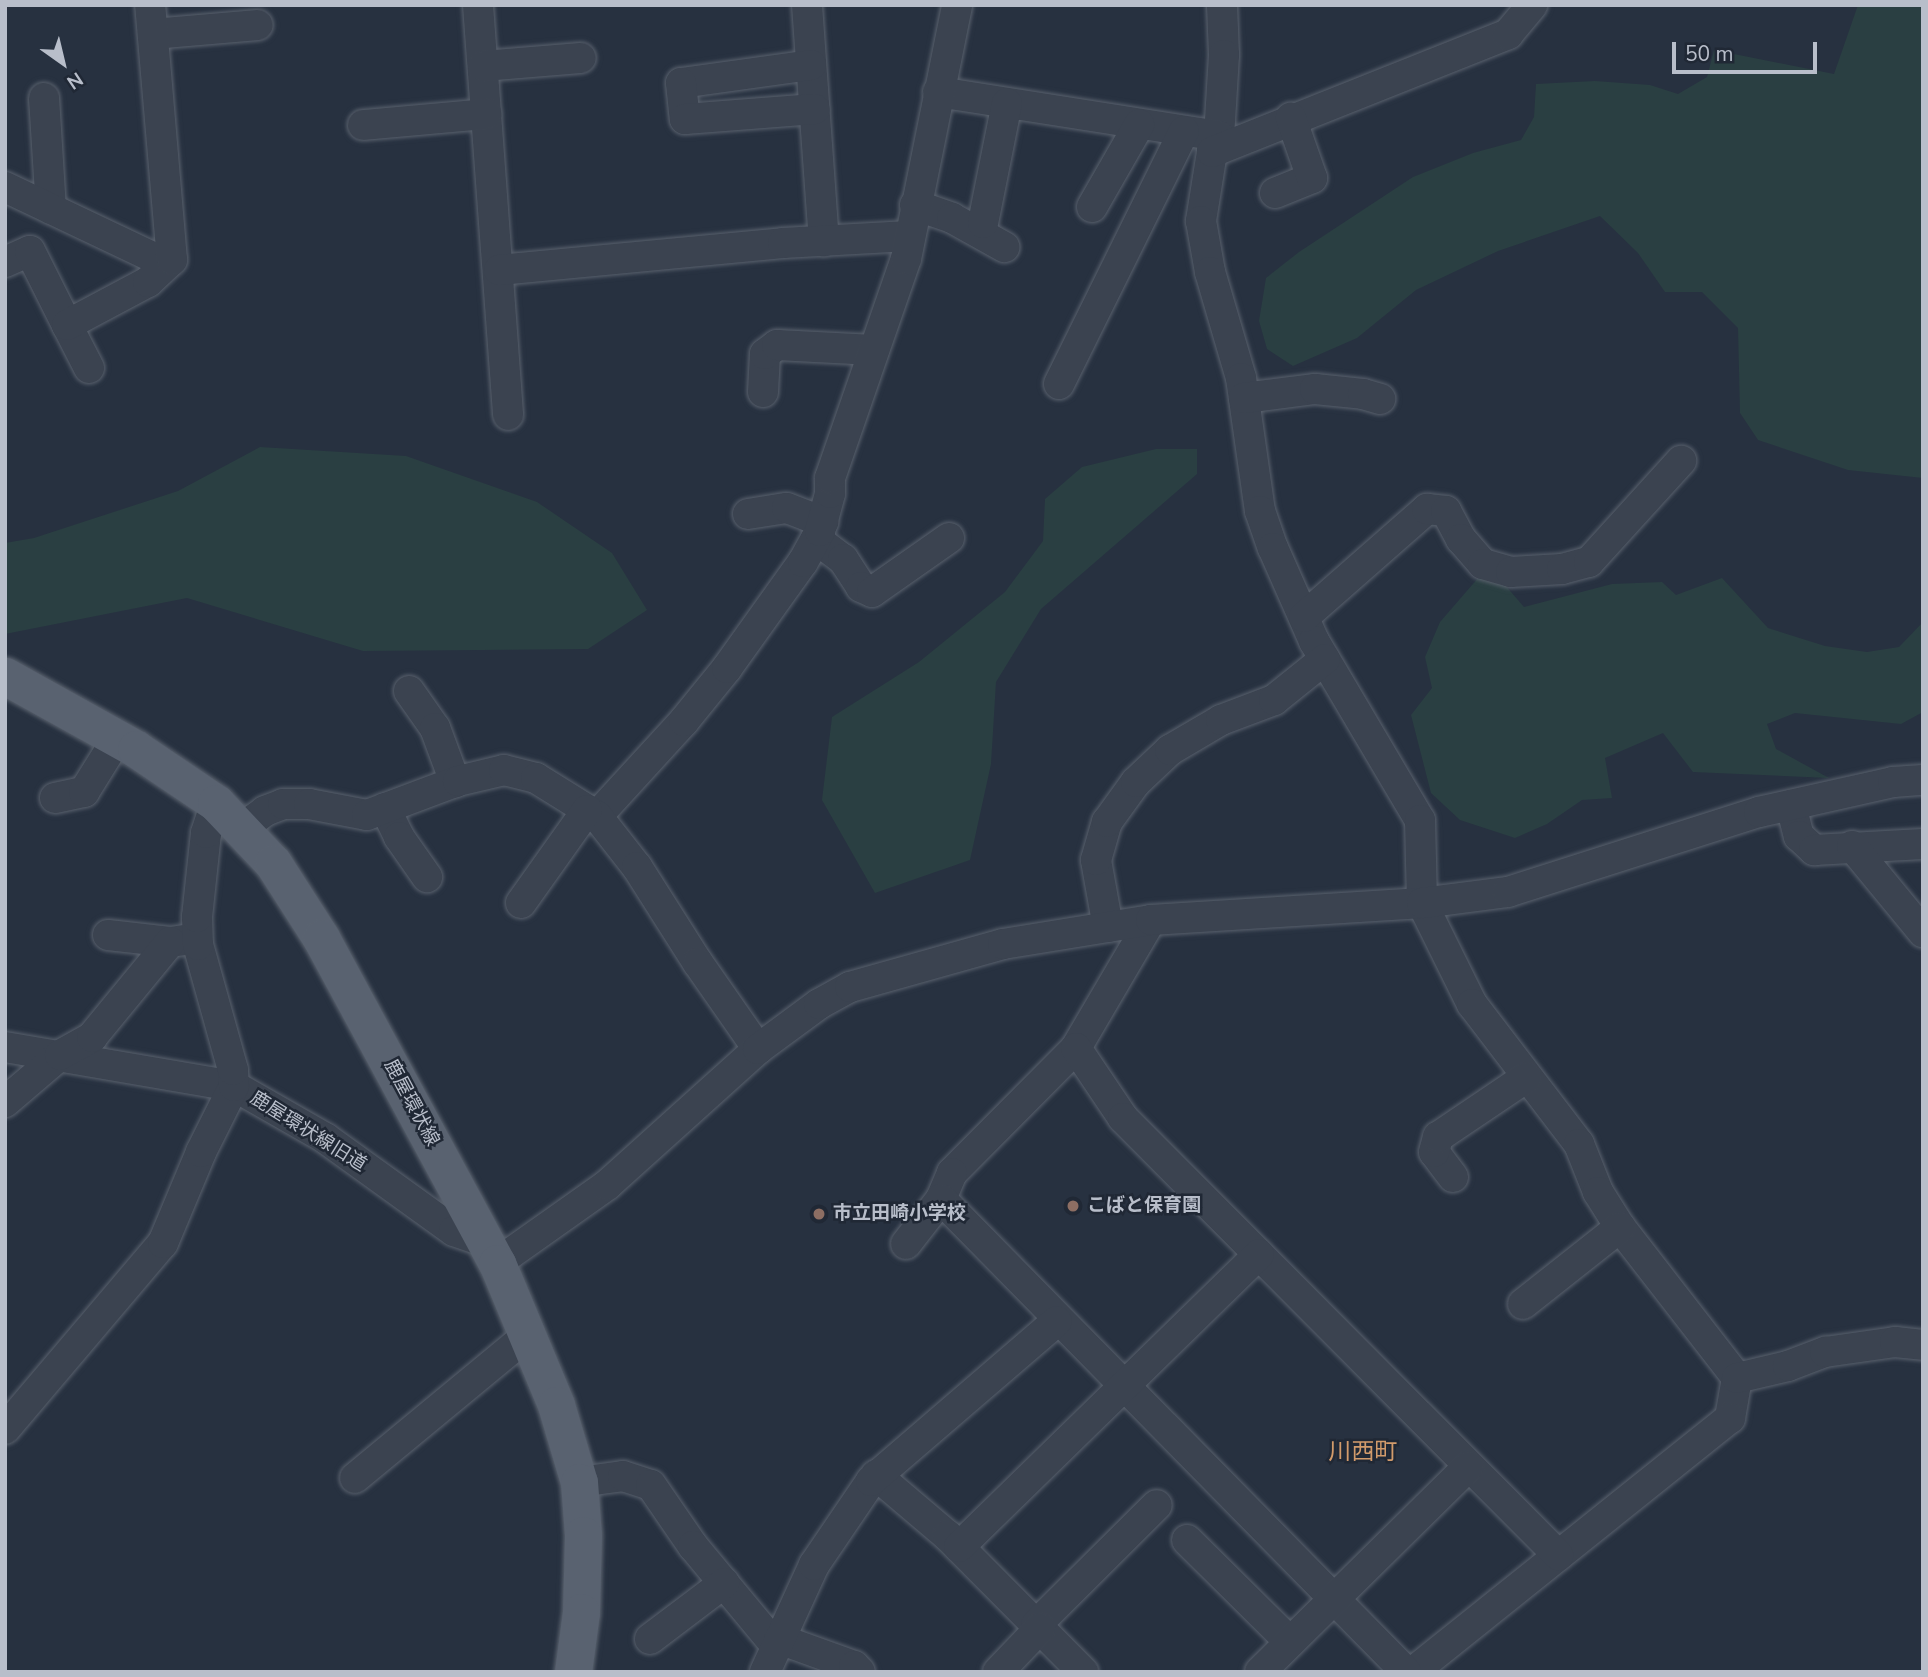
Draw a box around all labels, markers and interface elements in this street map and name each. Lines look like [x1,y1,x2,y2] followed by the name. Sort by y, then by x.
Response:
[28,28,98,98] north arrow
[1676,28,1821,72] scale bar
[1685,40,1734,68] text: 50 m
[62,66,88,95] text: N
[379,1056,443,1150] street label: 鹿屋環状線
[246,1087,370,1177] street label: 鹿屋環状線旧道
[1087,1195,1201,1217] place label: こばと保育園
[1065,1198,1081,1214] marker: こばと保育園
[833,1203,966,1225] place label: 市立田崎小学校
[811,1206,827,1222] marker: 市立田崎小学校
[1329,1438,1397,1466] district label: 川西町

